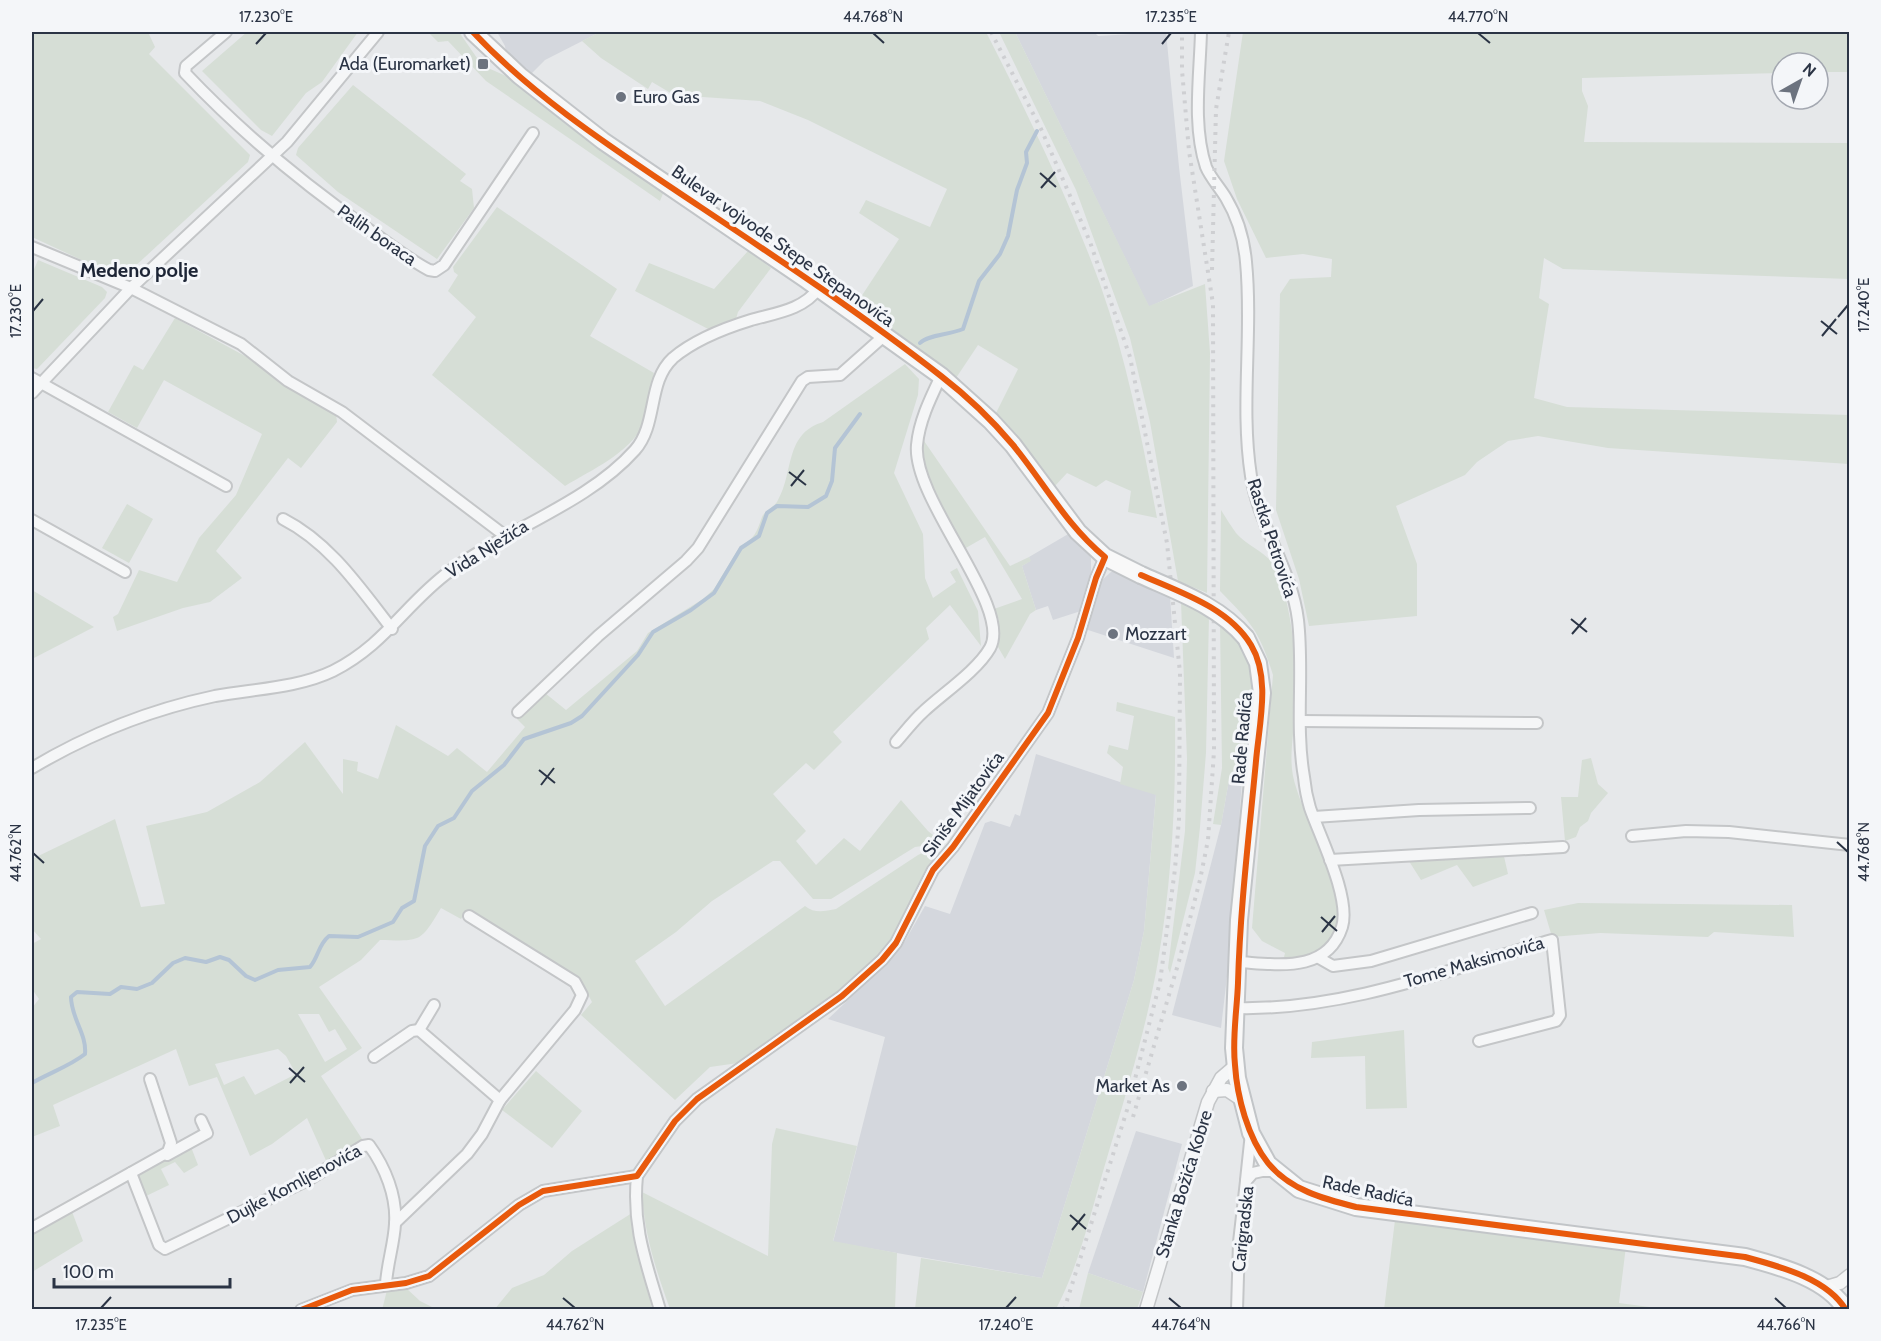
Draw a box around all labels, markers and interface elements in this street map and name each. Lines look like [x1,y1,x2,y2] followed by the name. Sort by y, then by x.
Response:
[239,8,293,26] text: 17.230°E
[843,8,903,26] text: 44.768°N
[1145,8,1197,26] text: 17.235°E
[1448,8,1508,26] text: 44.770°N
[1770,51,1830,111] north arrow
[339,53,471,75] place label: Ada (Euromarket)
[476,57,490,71] marker: Ada (Euromarket)
[1799,59,1820,81] text: N
[633,86,700,108] place label: Euro Gas
[614,90,628,104] marker: Euro Gas
[667,160,899,332] street label: Bulevar vojvode Stepe Stepanovića
[333,200,421,270] street label: Palih boraca
[80,258,198,282] district label: Medeno polje
[1855,278,1873,332] text: 17.240°E
[7,284,25,338] text: 17.230°E
[1242,476,1302,601] street label: Rastka Petrovića
[442,515,533,583] street label: Vida Nježića
[1125,623,1186,645] place label: Mozzart
[1106,627,1120,641] marker: Mozzart
[1227,691,1257,785] street label: Rade Radića
[917,747,1009,861] street label: Siniše Mijatovića
[1855,822,1873,882] text: 44.768°N
[7,824,25,882] text: 44.762°N
[1401,931,1547,993] street label: Tome Maksimovića
[1096,1075,1170,1097] place label: Market As
[1175,1079,1189,1093] marker: Market As
[1151,1107,1217,1261] street label: Stanka Božića Kobre
[223,1139,365,1229] street label: Dujke Komljenovića
[1320,1171,1416,1211] street label: Rade Radića
[1228,1185,1258,1273] street label: Carigradska
[54,1251,230,1289] scale bar
[63,1261,114,1283] text: 100 m
[75,1316,127,1334] text: 17.235°E
[546,1316,604,1334] text: 44.762°N
[979,1316,1033,1334] text: 17.240°E
[1151,1316,1211,1334] text: 44.764°N
[1756,1316,1816,1334] text: 44.766°N

